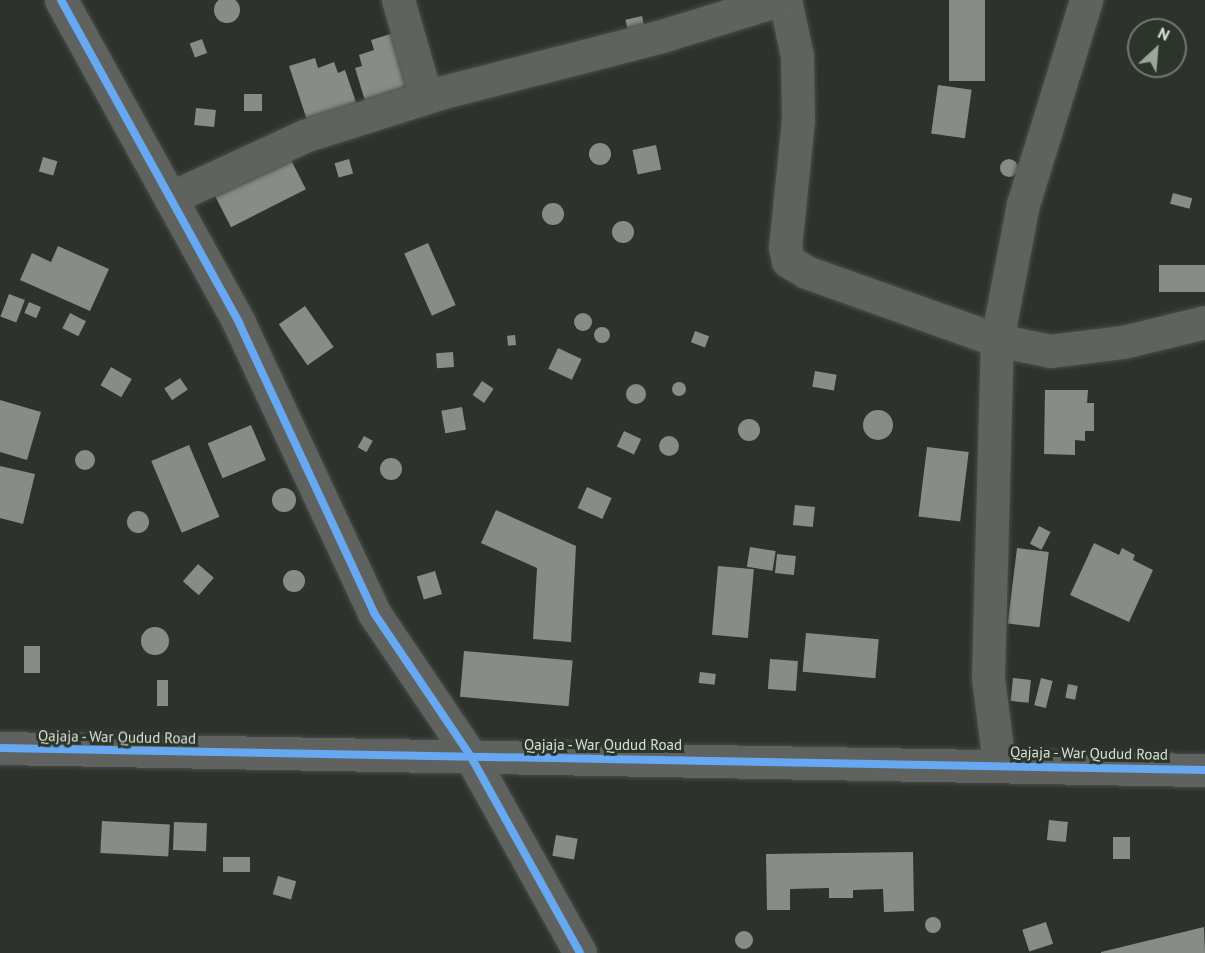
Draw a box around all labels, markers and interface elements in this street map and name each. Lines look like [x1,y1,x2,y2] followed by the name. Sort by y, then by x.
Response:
[1127,18,1187,78] north arrow
[1155,22,1173,45] text: N
[37,727,197,747] street label: Qajaja - War Qudud Road
[523,736,683,754] street label: Qajaja - War Qudud Road
[1009,743,1169,763] street label: Qajaja - War Qudud Road

